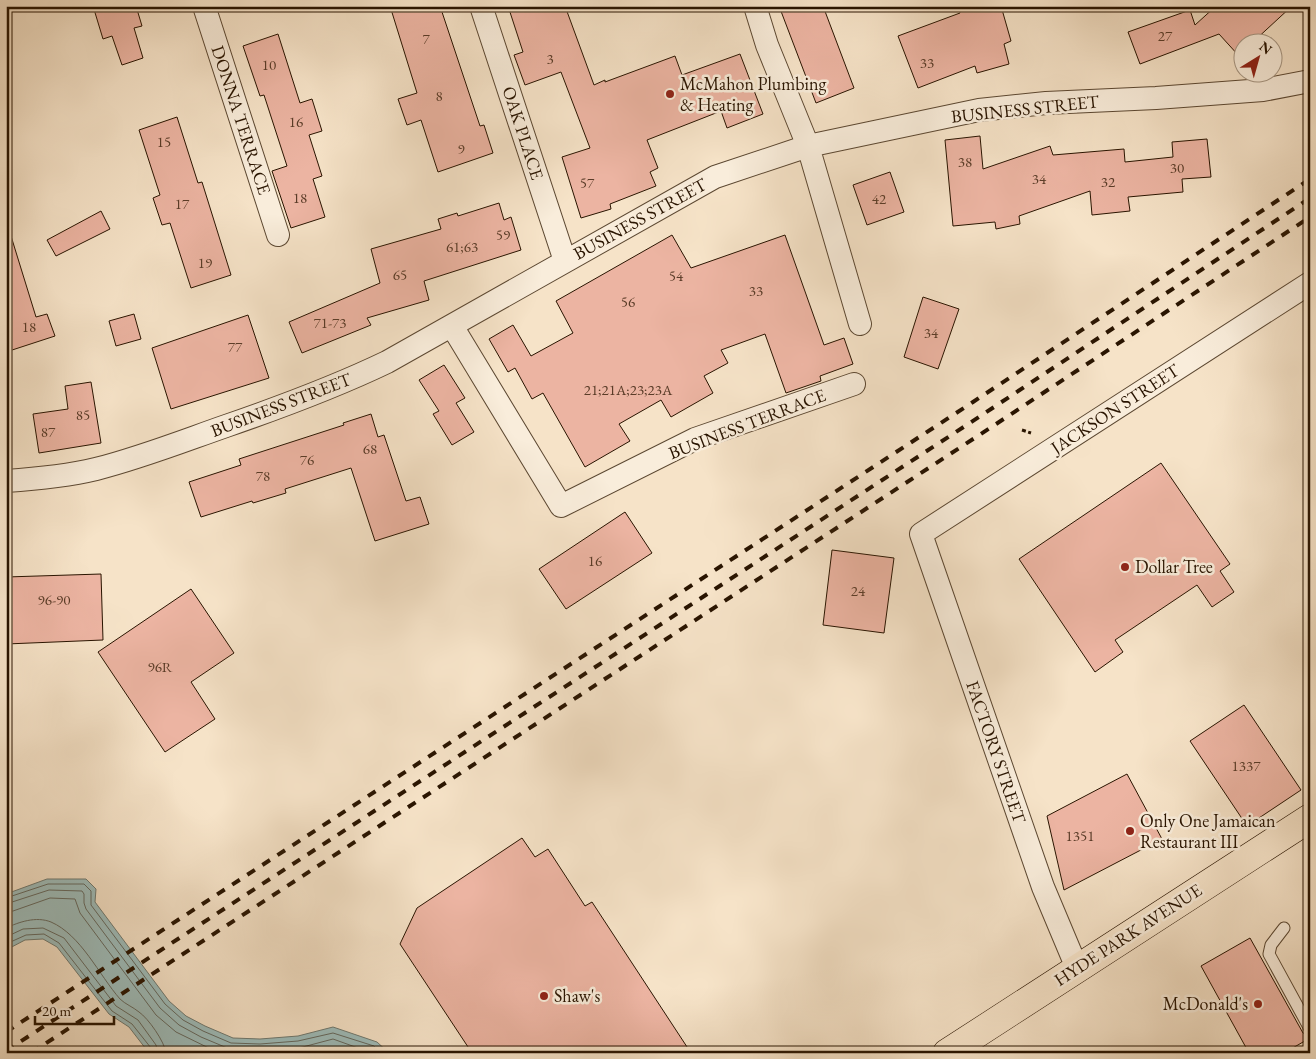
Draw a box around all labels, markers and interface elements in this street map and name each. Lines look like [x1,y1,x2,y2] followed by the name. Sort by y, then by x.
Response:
[1158,26,1173,45] house number: 27
[422,29,430,48] house number: 7
[1234,32,1284,82] north arrow
[1256,37,1276,59] text: N
[207,42,276,197] street label: DONNA TERRACE
[546,49,554,68] house number: 3
[920,53,934,72] house number: 33
[262,55,276,74] house number: 10
[680,72,826,116] place label: McMahon Plumbing & Heating
[498,83,549,182] street label: OAK PLACE
[435,86,443,105] house number: 8
[664,88,676,100] marker: McMahon Plumbing & Heating
[950,89,1101,128] street label: BUSINESS STREET
[289,112,303,131] house number: 16
[157,132,171,151] house number: 15
[457,139,465,158] house number: 9
[958,152,972,171] house number: 38
[1170,158,1184,177] house number: 30
[1032,169,1047,188] house number: 34
[569,172,711,265] street label: BUSINESS STREET
[1101,172,1116,191] house number: 32
[580,173,595,192] house number: 57
[293,188,307,207] house number: 18
[872,189,887,208] house number: 42
[175,194,190,213] house number: 17
[496,225,510,244] house number: 59
[446,237,478,256] house number: 61;63
[198,253,212,272] house number: 19
[393,265,407,284] house number: 65
[669,266,684,285] house number: 54
[749,281,763,300] house number: 33
[621,292,635,311] house number: 56
[314,313,346,332] house number: 71-73
[22,317,36,336] house number: 18
[924,323,939,342] house number: 34
[228,337,243,356] house number: 77
[1044,358,1184,460] street label: JACKSON STREET
[207,367,355,442] street label: BUSINESS STREET
[584,380,673,399] house number: 21;21A;23;23A
[665,383,829,464] street label: BUSINESS TERRACE
[76,405,90,424] house number: 85
[41,422,56,441] house number: 87
[363,439,377,458] house number: 68
[300,450,314,469] house number: 76
[256,466,270,485] house number: 78
[588,551,602,570] house number: 16
[1135,555,1213,578] place label: Dollar Tree
[1119,561,1131,573] marker: Dollar Tree
[851,581,866,600] house number: 24
[38,590,70,609] house number: 96-90
[147,657,173,676] house number: 96R
[961,678,1032,827] street label: FACTORY STREET
[1232,756,1261,775] house number: 1337
[1140,809,1276,853] place label: Only One Jamaican Restaurant III
[1124,825,1136,837] marker: Only One Jamaican Restaurant III
[1066,826,1094,845] house number: 1351
[1049,878,1206,991] street label: HYDE PARK AVENUE
[554,984,600,1007] place label: Shaw's
[538,990,550,1002] marker: Shaw's
[1163,992,1248,1015] place label: McDonald's
[35,994,114,1026] scale bar
[1252,998,1264,1010] marker: McDonald's
[42,1001,71,1020] text: 20 m

